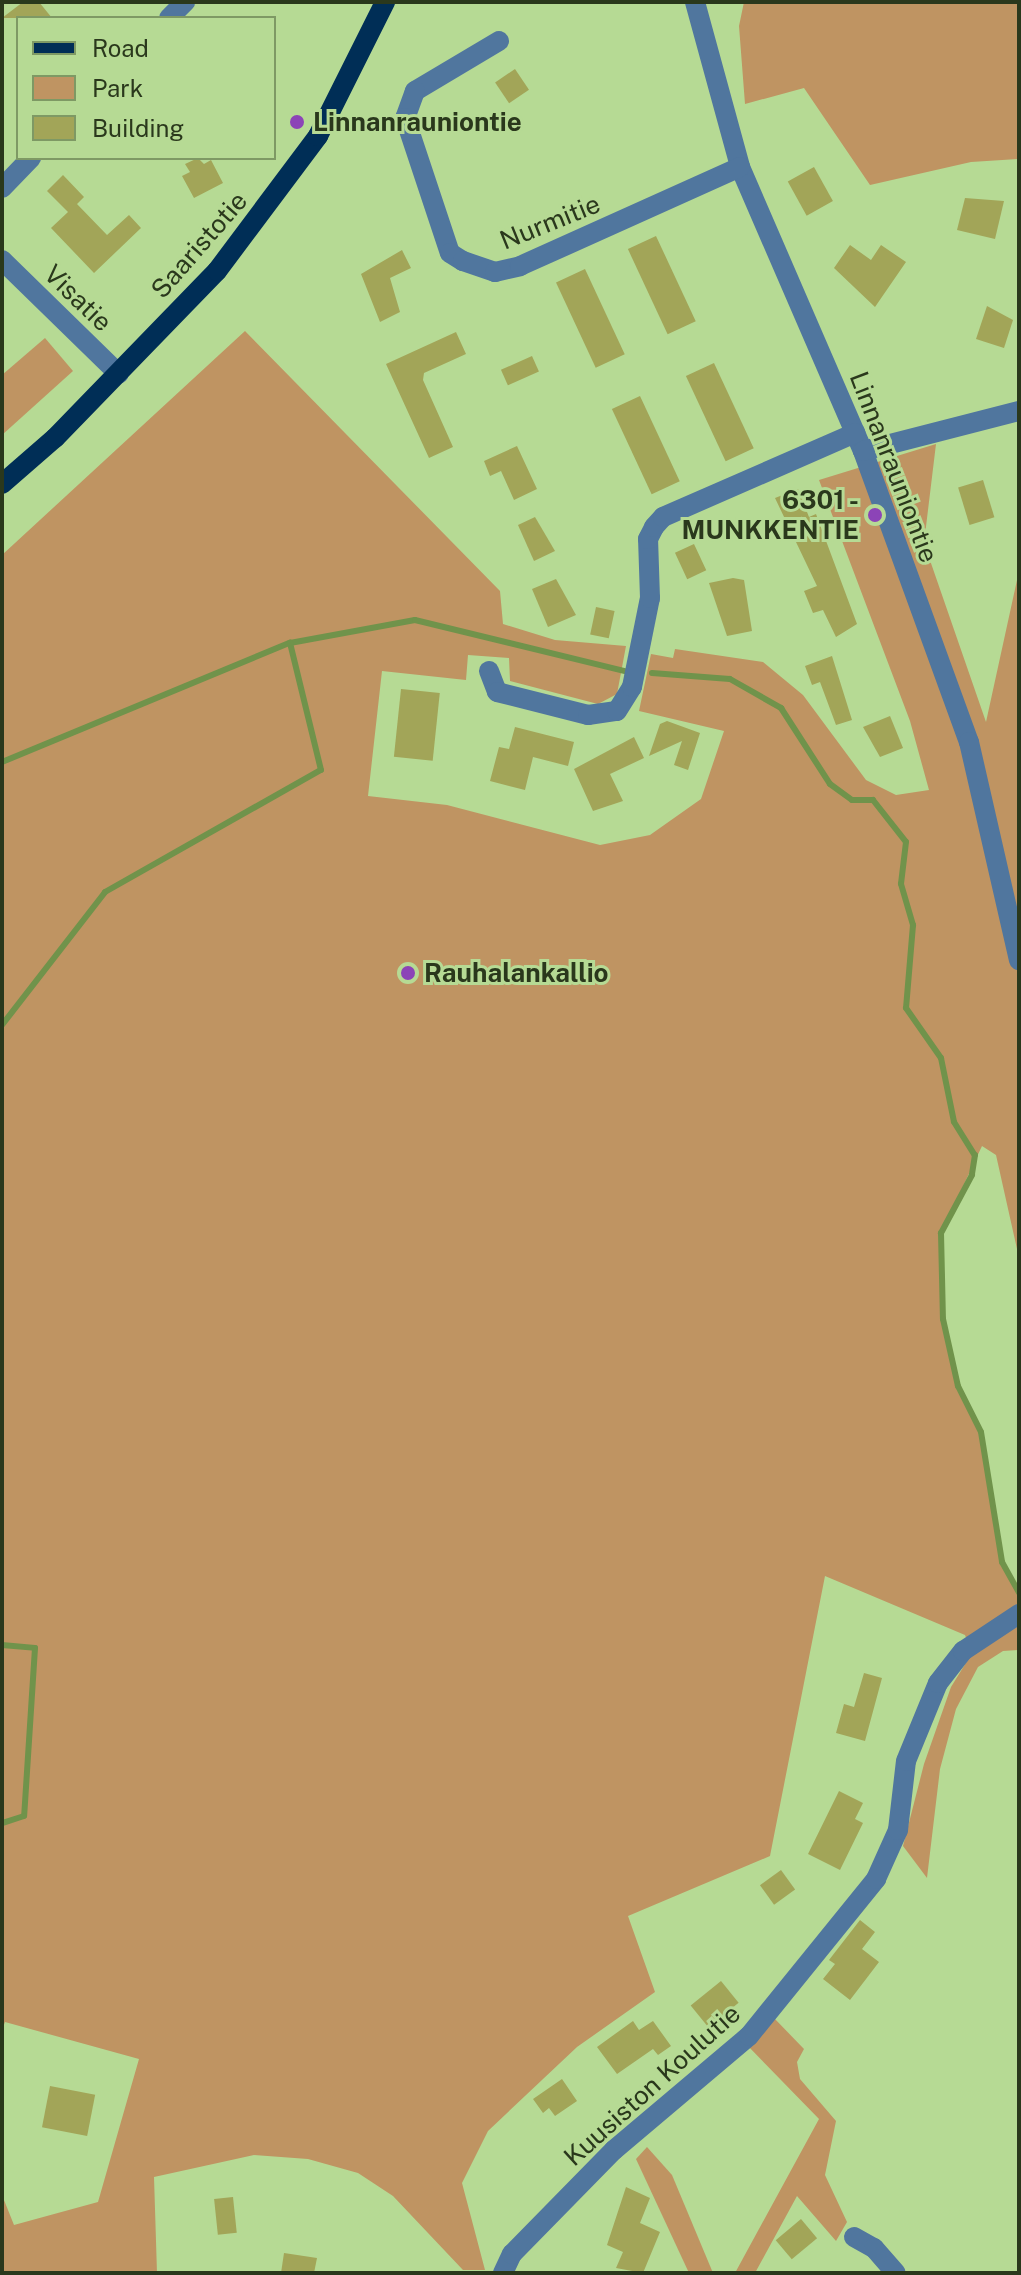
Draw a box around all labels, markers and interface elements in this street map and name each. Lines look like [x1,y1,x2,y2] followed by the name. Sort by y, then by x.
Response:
[16,16,276,160] legend
[92,34,149,62] text: Road
[92,74,143,102] text: Park
[313,106,522,138] place label: Linnanrauniontie
[288,113,306,131] marker: Linnanrauniontie
[92,114,184,142] text: Building
[144,185,254,305] street label: Saaristotie
[495,188,605,256] street label: Nurmitie
[38,258,118,338] street label: Visatie
[843,367,945,567] street label: Linnanrauniontie
[682,484,859,546] place label: 6301 - MUNKKENTIE
[866,506,884,524] marker: 6301 - MUNKKENTIE
[424,957,609,989] place label: Rauhalankallio
[399,964,417,982] marker: Rauhalankallio
[558,1998,746,2172] street label: Kuusiston Koulutie

